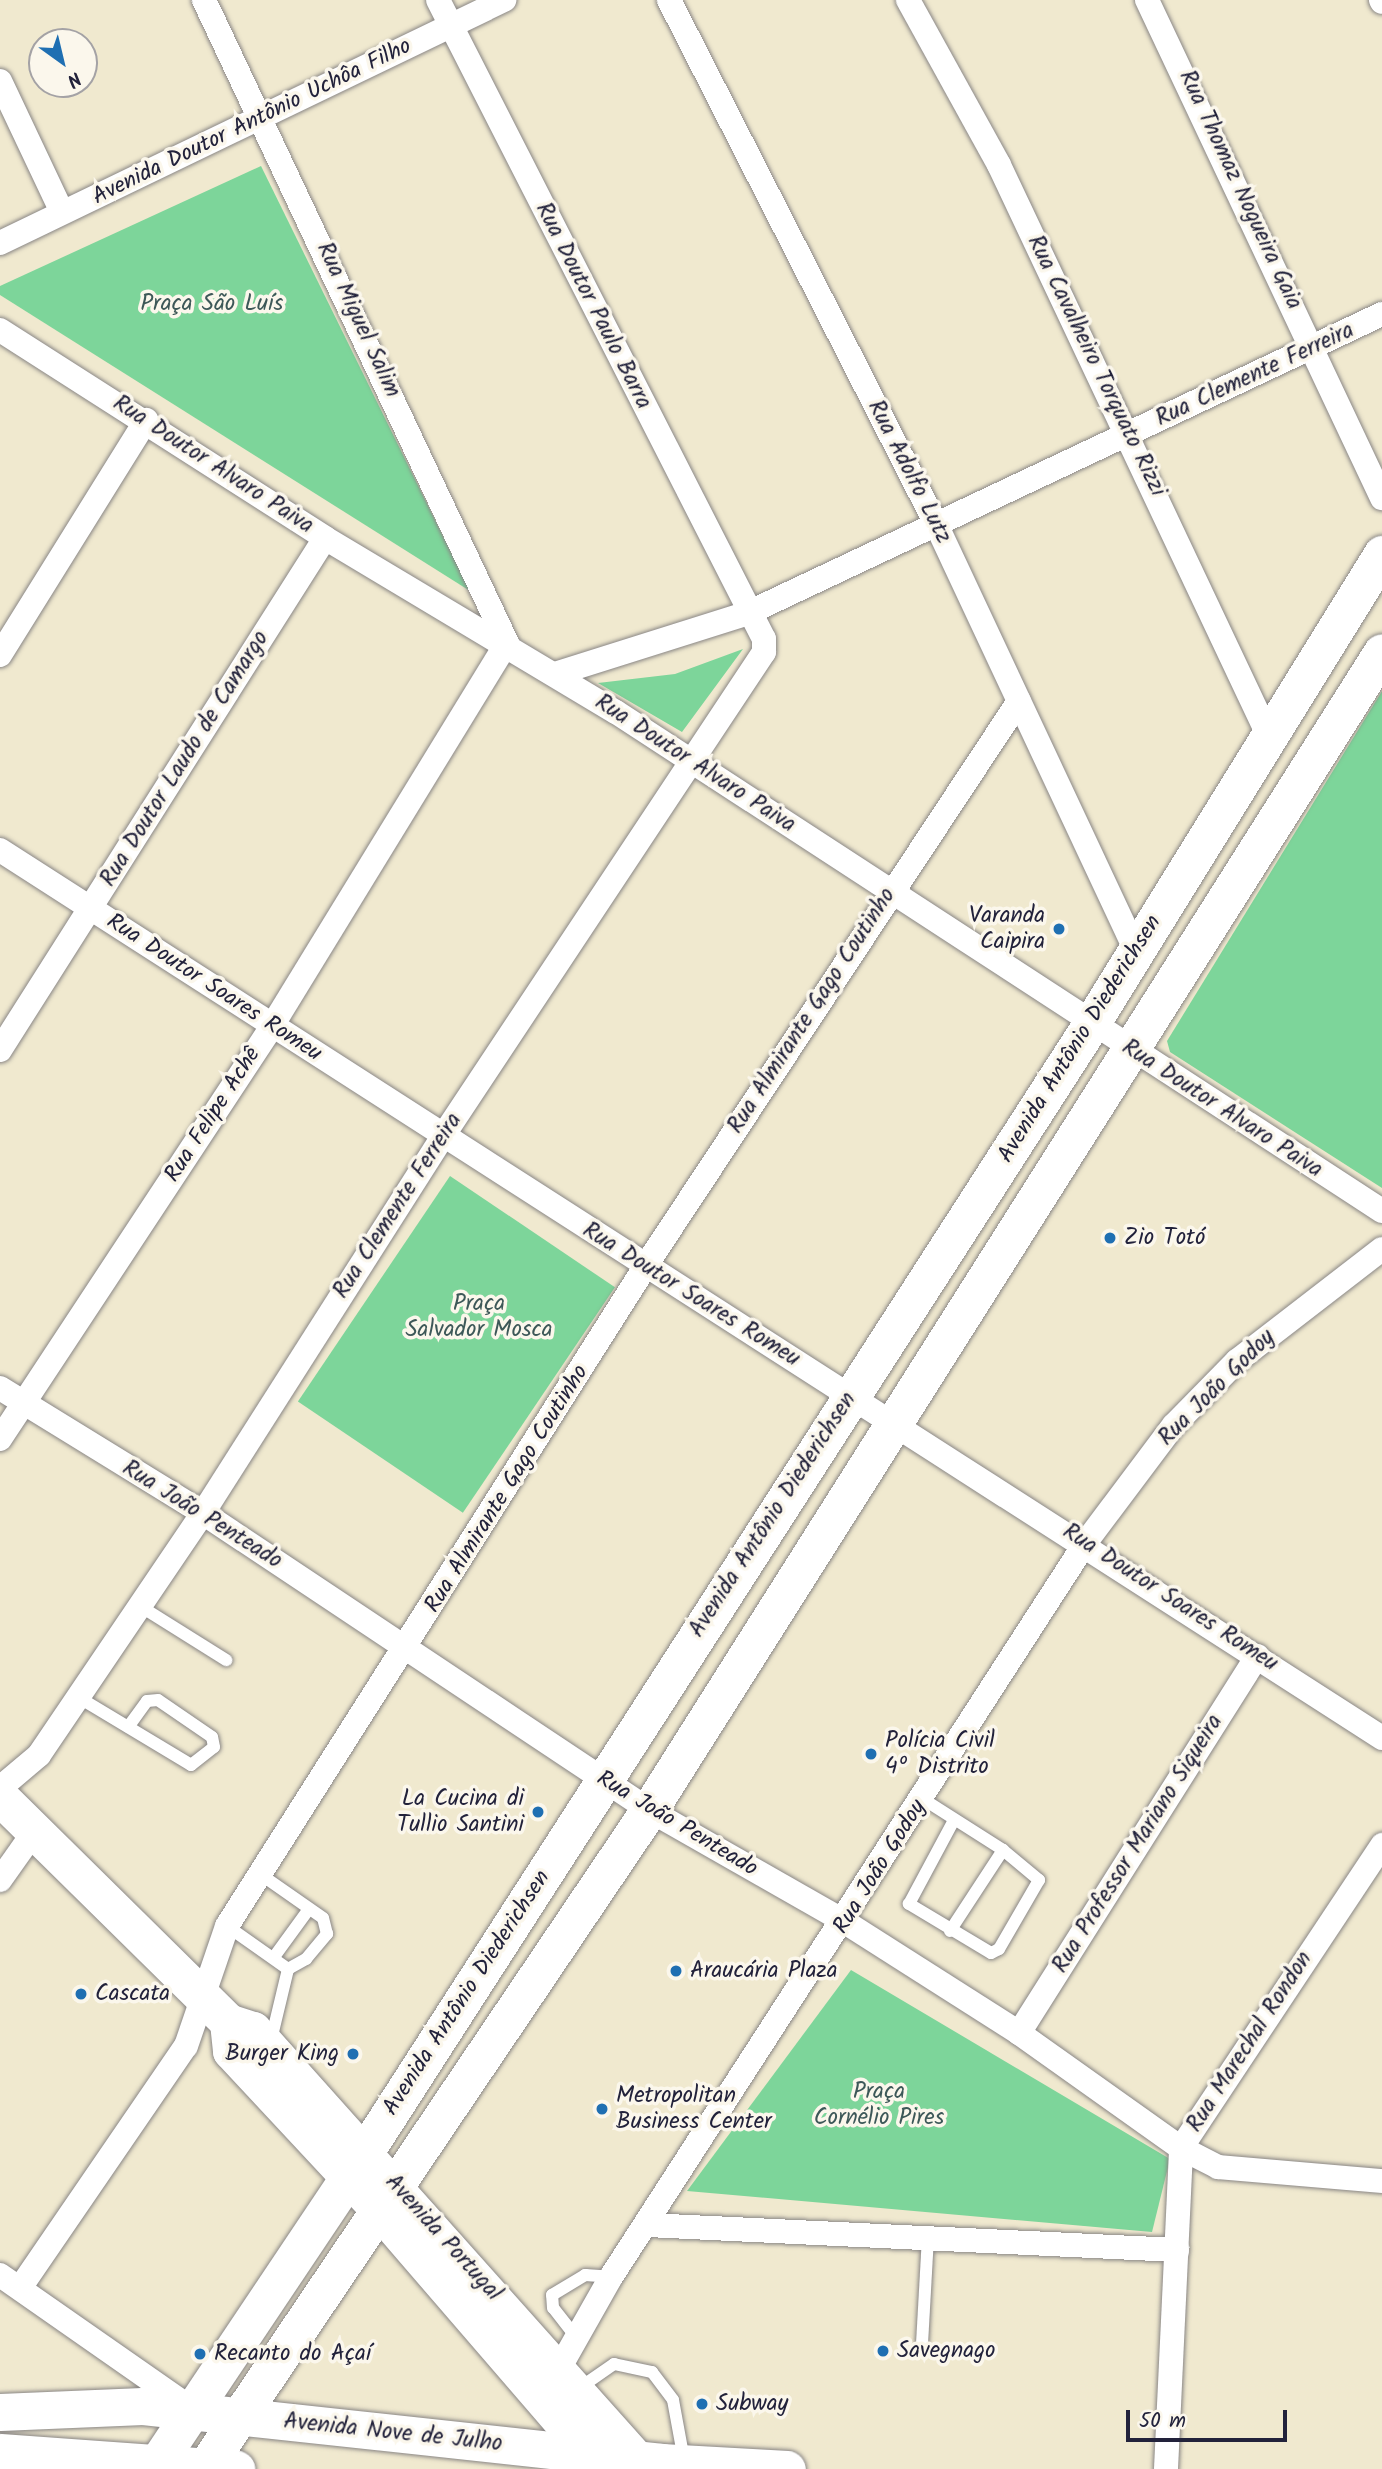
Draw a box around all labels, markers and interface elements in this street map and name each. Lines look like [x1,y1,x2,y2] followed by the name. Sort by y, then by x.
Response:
[28,28,98,98] north arrow
[88,33,416,211] street label: Avenida Doutor Antônio Uchôa Filho
[60,63,87,95] text: N
[1172,66,1308,314] street label: Rua Thomaz Nogueira Gaia
[529,198,657,414] street label: Rua Doutor Paulo Barra
[1021,231,1171,501] street label: Rua Cavalheiro Torquato Rizzi
[310,238,406,402] street label: Rua Miguel Salim
[141,290,283,318] park label: Praça São Luís
[1152,317,1358,433] street label: Rua Clemente Ferreira
[108,390,318,540] street label: Rua Doutor Alvaro Paiva
[861,396,957,548] street label: Rua Adolfo Lutz
[95,626,275,892] street label: Rua Doutor Laudo de Camargo
[590,689,800,839] street label: Rua Doutor Alvaro Paiva
[722,883,902,1139] street label: Rua Almirante Gago Coutinho
[969,902,1045,956] place label: Varanda Caipira
[101,908,327,1068] street label: Rua Doutor Soares Romeu
[992,910,1168,1168] street label: Avenida Antônio Diederichsen
[1051,921,1067,937] marker: Varanda Caipira
[1117,1034,1327,1184] street label: Rua Doutor Alvaro Paiva
[159,1042,267,1188] street label: Rua Felipe Achê
[328,1108,468,1304] street label: Rua Clemente Ferreira
[577,1217,805,1373] street label: Rua Doutor Soares Romeu
[1124,1224,1205,1252] place label: Zio Totó
[1102,1230,1118,1246] marker: Zio Totó
[405,1290,553,1344] park label: Praça Salvador Mosca
[1153,1324,1281,1452] street label: Rua João Godoy
[419,1360,595,1618] street label: Rua Almirante Gago Coutinho
[683,1387,863,1643] street label: Avenida Antônio Diederichsen
[117,1455,287,1575] street label: Rua João Penteado
[1057,1518,1283,1678] street label: Rua Doutor Soares Romeu
[1047,1710,1229,1978] street label: Rua Professor Mariano Siqueira
[885,1727,995,1781] place label: Polícia Civil 4º Distrito
[863,1746,879,1762] marker: Polícia Civil 4º Distrito
[591,1765,763,1883] street label: Rua João Penteado
[397,1785,524,1839] place label: La Cucina di Tullio Santini
[828,1795,932,1939] street label: Rua João Godoy
[530,1804,546,1820] marker: La Cucina di Tullio Santini
[377,1865,557,2121] street label: Avenida Antônio Diederichsen
[1181,1946,1319,2138] street label: Rua Marechal Rondon
[690,1957,837,1985] place label: Araucária Plaza
[668,1963,684,1979] marker: Araucária Plaza
[95,1980,170,2008] place label: Cascata
[73,1986,89,2002] marker: Cascata
[225,2040,339,2068] place label: Burger King
[345,2046,361,2062] marker: Burger King
[814,2078,944,2132] park label: Praça Cornélio Pires
[616,2082,772,2136] place label: Metropolitan Business Center
[594,2101,610,2117] marker: Metropolitan Business Center
[379,2169,507,2307] street label: Avenida Portugal
[897,2337,995,2365] place label: Savegnago
[214,2340,371,2368] place label: Recanto do Açaí
[875,2343,891,2359] marker: Savegnago
[192,2346,208,2362] marker: Recanto do Açaí
[716,2390,788,2418] place label: Subway
[694,2396,710,2412] marker: Subway
[1130,2396,1291,2440] scale bar
[1139,2405,1186,2438] text: 50 m
[282,2408,504,2458] street label: Avenida Nove de Julho

